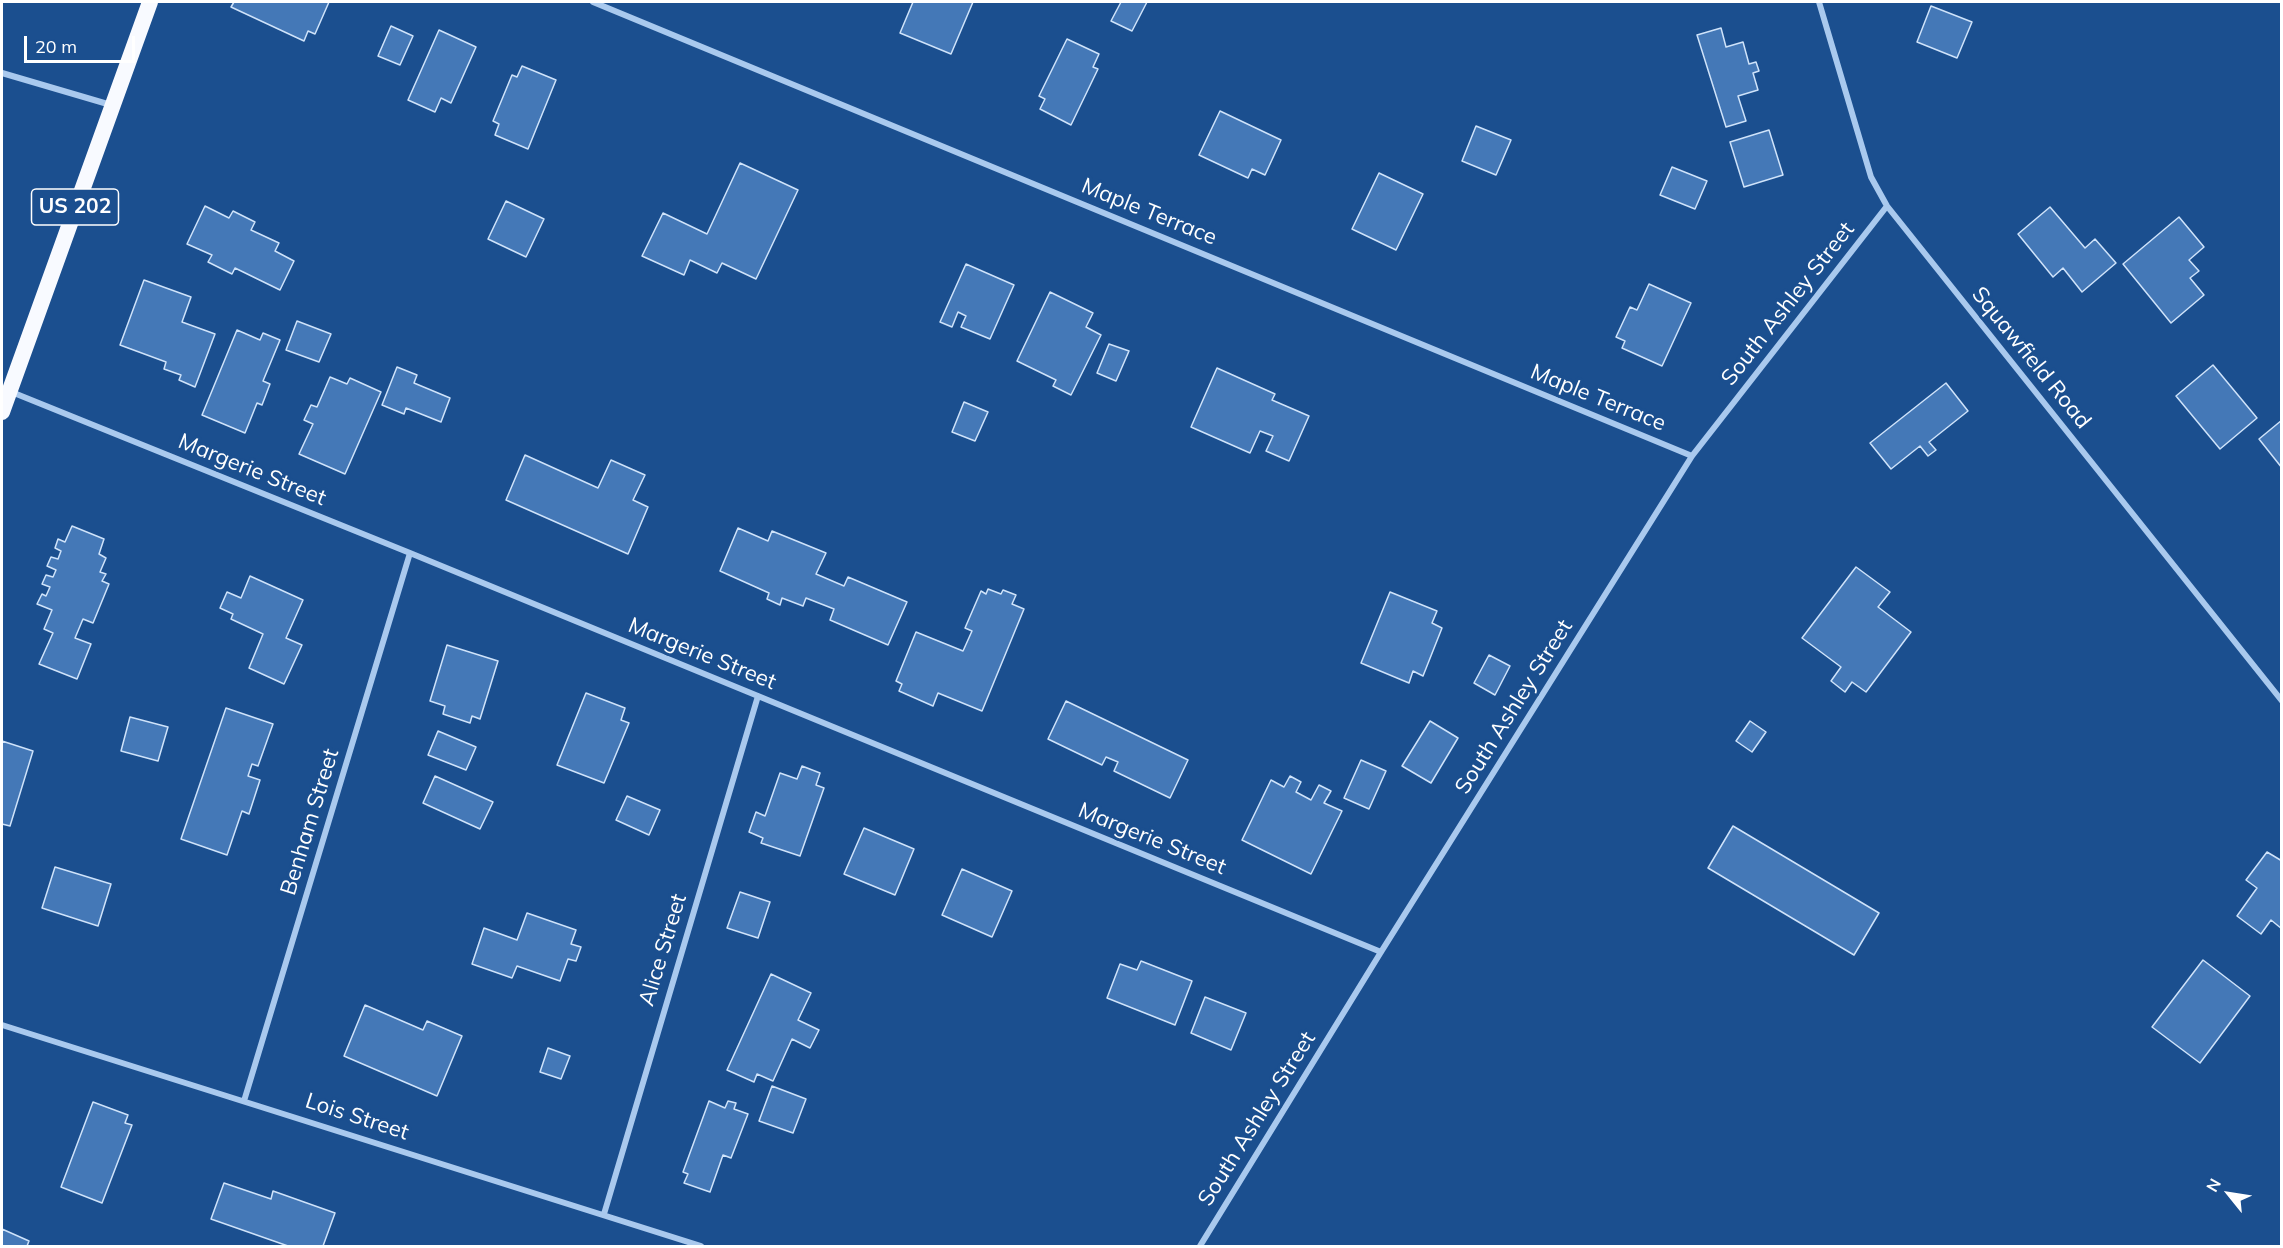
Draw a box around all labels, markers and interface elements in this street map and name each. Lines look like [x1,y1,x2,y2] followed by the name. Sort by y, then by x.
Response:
[27,24,138,62] scale bar
[35,35,77,58] text: 20 m
[1078,173,1220,251] street label: Maple Terrace
[32,189,118,225] road number: US 202
[1716,217,1860,391] street label: South Ashley Street
[1966,282,2096,434] street label: Squawfield Road
[1527,359,1669,437] street label: Maple Terrace
[174,428,330,512] street label: Margerie Street
[624,612,780,696] street label: Margerie Street
[1450,615,1578,799] street label: South Ashley Street
[275,746,345,898] street label: Benham Street
[1074,797,1230,881] street label: Margerie Street
[633,891,693,1009] street label: Alice Street
[1193,1027,1321,1211] street label: South Ashley Street
[302,1088,412,1146] street label: Lois Street
[2199,1164,2259,1224] north arrow
[2202,1175,2225,1195] text: N

